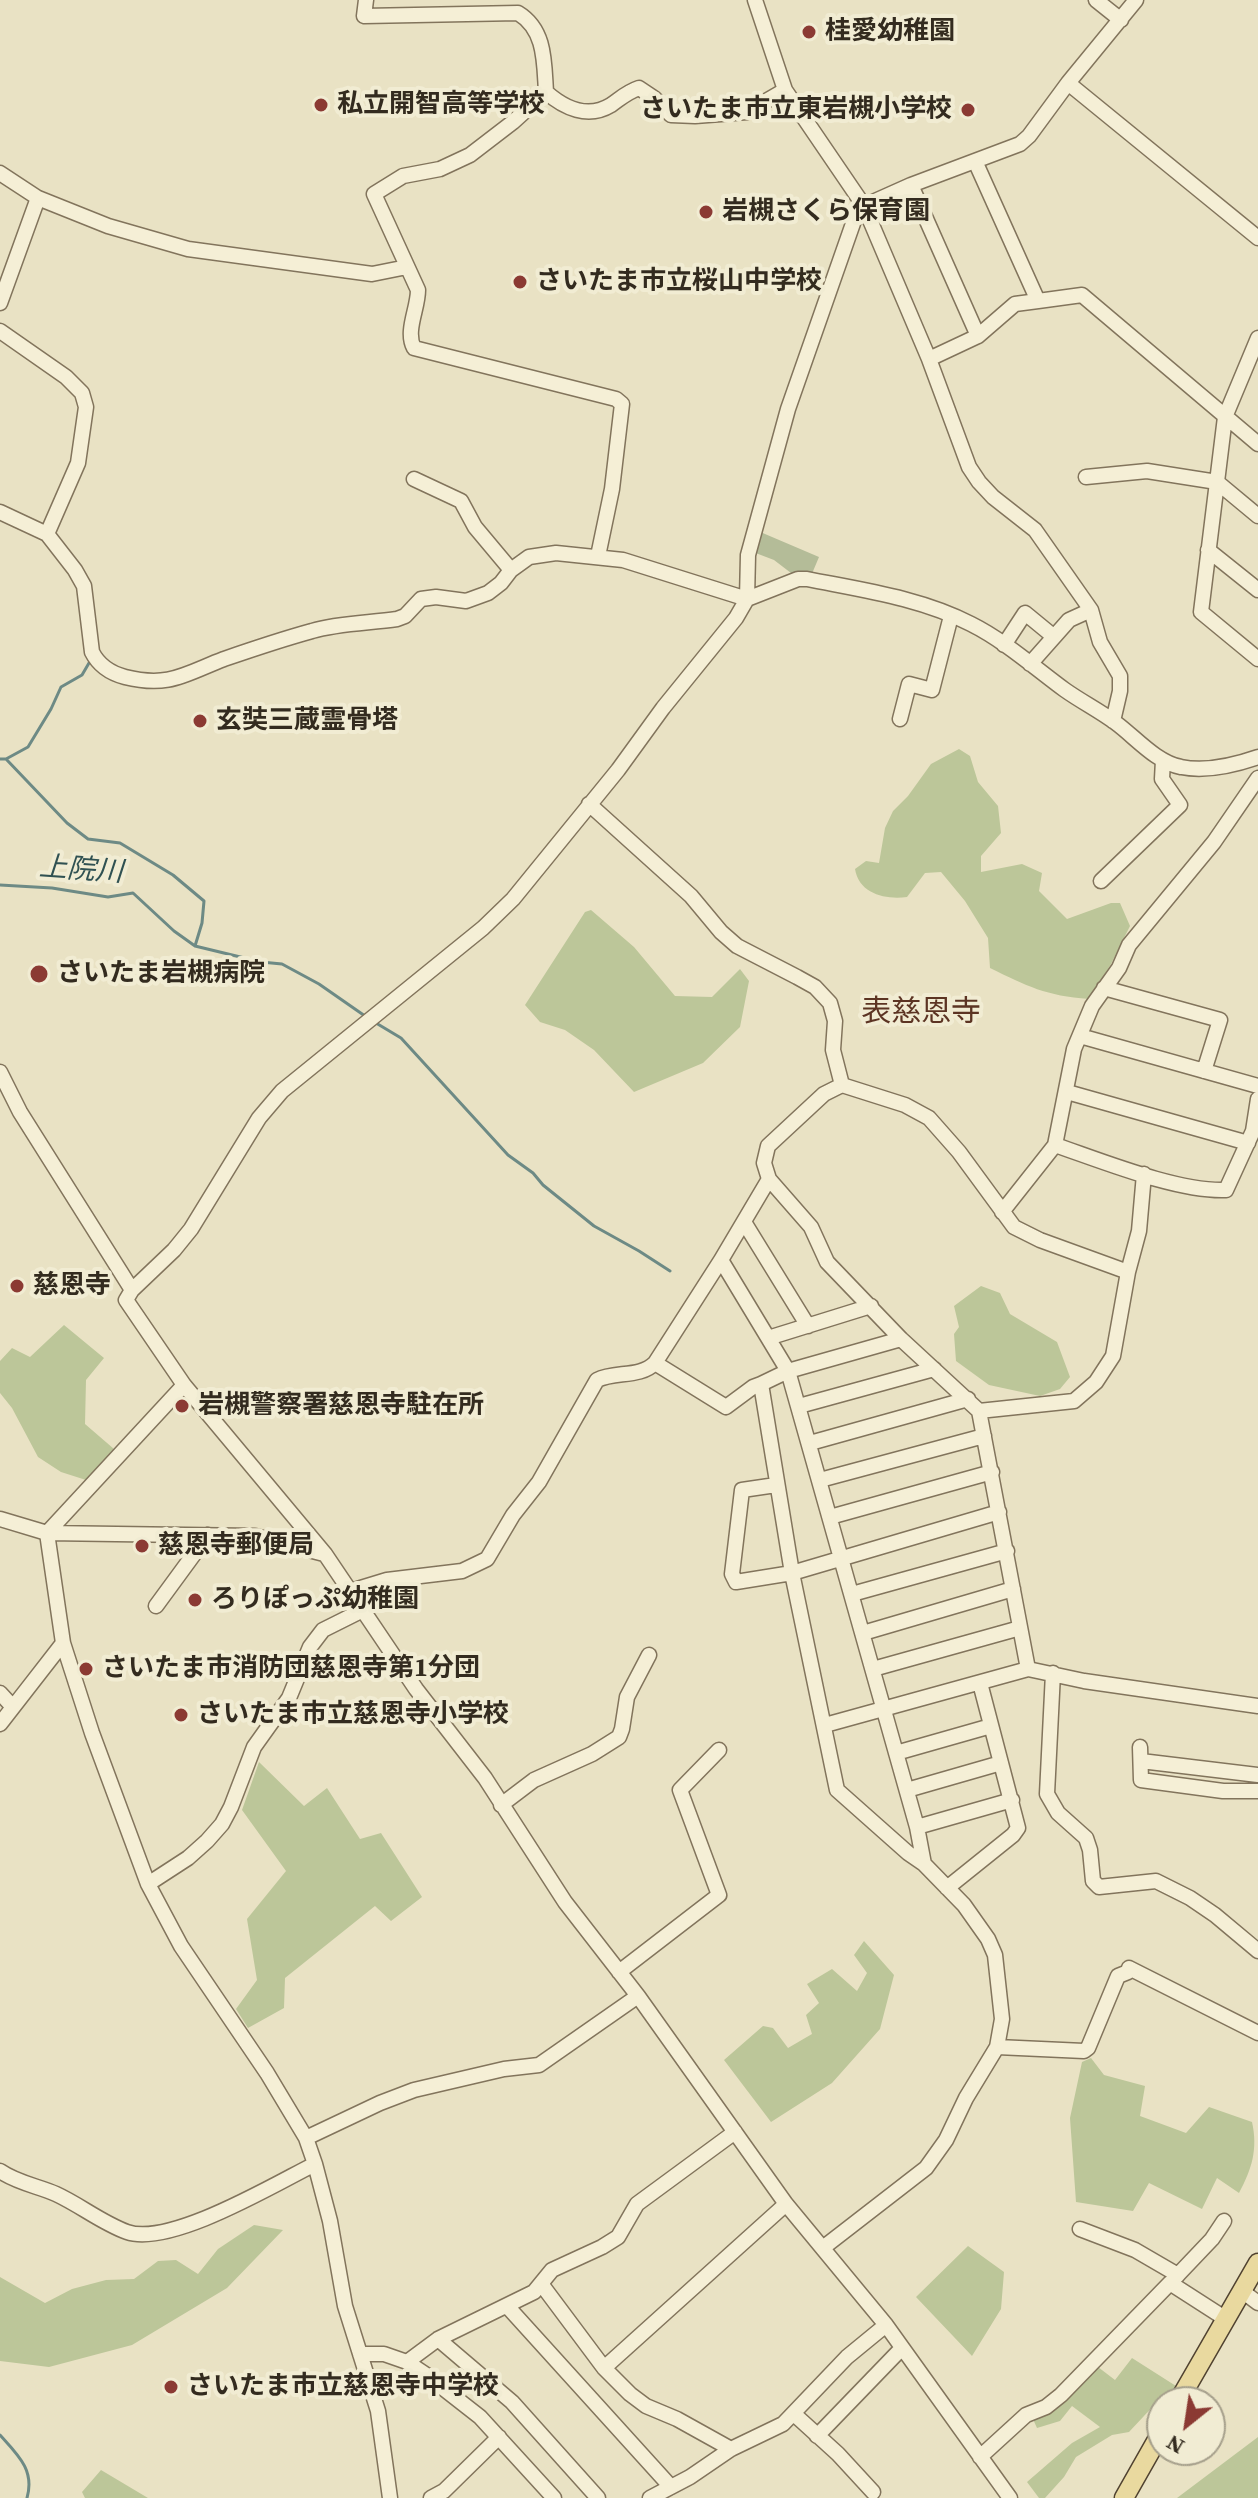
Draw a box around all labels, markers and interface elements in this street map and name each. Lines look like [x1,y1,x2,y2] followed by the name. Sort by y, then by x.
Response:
[825,16,955,48] place label: 桂愛幼稚園
[800,23,818,41] marker: 桂愛幼稚園
[337,89,545,121] place label: 私立開智高等学校
[640,94,952,126] place label: さいたま市立東岩槻小学校
[312,96,330,114] marker: 私立開智高等学校
[959,101,977,119] marker: さいたま市立東岩槻小学校
[722,196,930,228] place label: 岩槻さくら保育園
[697,203,715,221] marker: 岩槻さくら保育園
[536,266,822,298] place label: さいたま市立桜山中学校
[511,273,529,291] marker: さいたま市立桜山中学校
[216,705,398,737] place label: 玄奘三蔵霊骨塔
[191,712,209,730] marker: 玄奘三蔵霊骨塔
[38,851,124,891] water label: 上院川
[57,958,265,990] place label: さいたま岩槻病院
[28,963,50,985] marker: さいたま岩槻病院
[861,995,981,1031] district label: 表慈恩寺
[33,1270,111,1302] place label: 慈恩寺
[8,1277,26,1295] marker: 慈恩寺
[198,1390,484,1422] place label: 岩槻警察署慈恩寺駐在所
[173,1397,191,1415] marker: 岩槻警察署慈恩寺駐在所
[158,1530,314,1562] place label: 慈恩寺郵便局
[133,1537,151,1555] marker: 慈恩寺郵便局
[211,1584,419,1616] place label: ろりぽっぷ幼稚園
[186,1591,204,1609] marker: ろりぽっぷ幼稚園
[102,1653,480,1685] place label: さいたま市消防団慈恩寺第1分団
[77,1660,95,1678] marker: さいたま市消防団慈恩寺第1分団
[197,1699,509,1731] place label: さいたま市立慈恩寺小学校
[172,1706,190,1724] marker: さいたま市立慈恩寺小学校
[187,2371,499,2403] place label: さいたま市立慈恩寺中学校
[162,2378,180,2396] marker: さいたま市立慈恩寺中学校
[1146,2386,1226,2466] north arrow
[1161,2428,1189,2462] text: N

